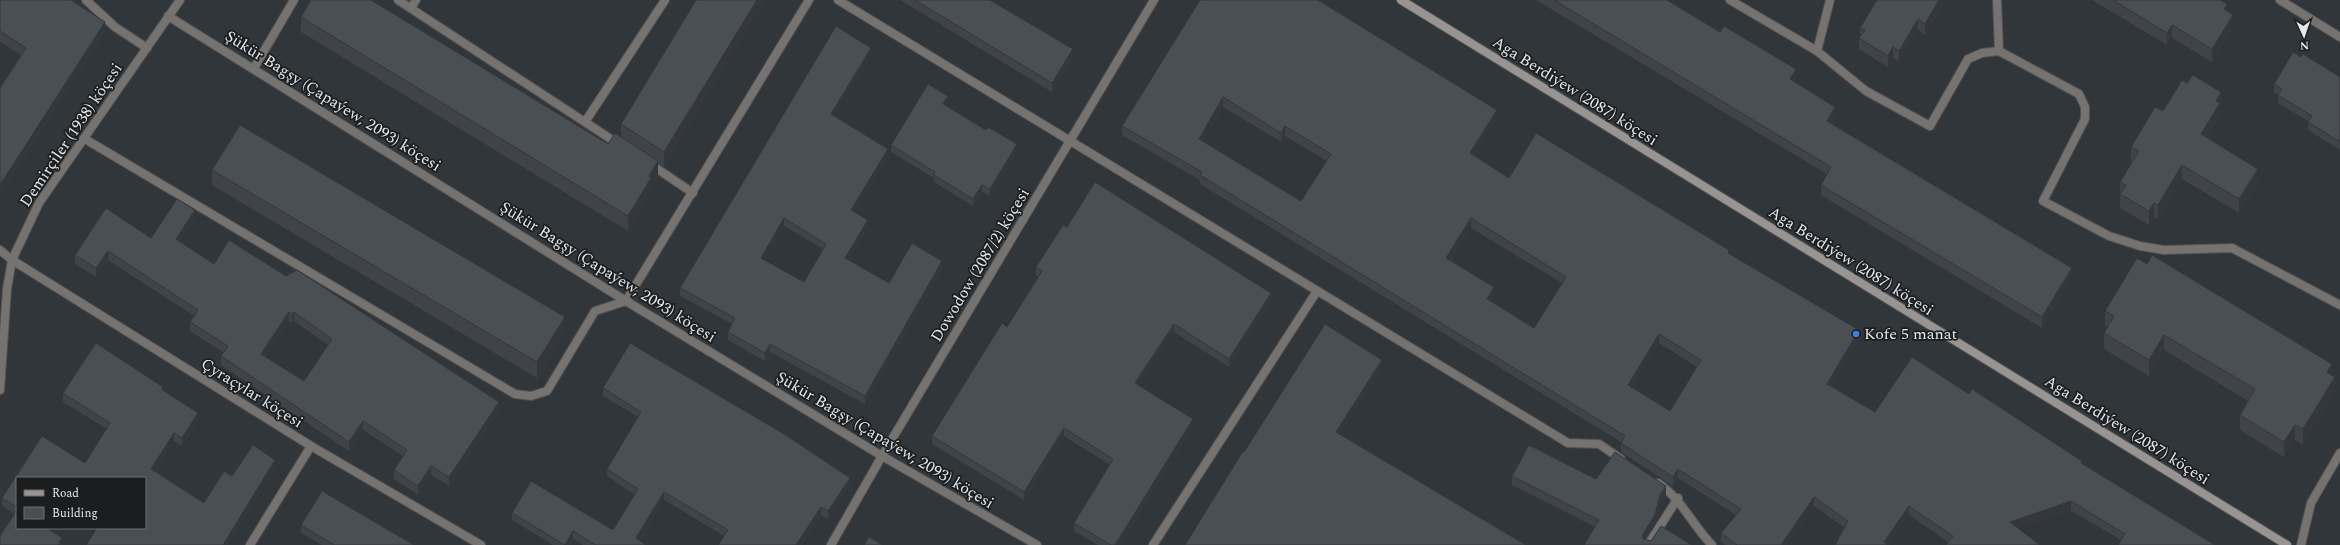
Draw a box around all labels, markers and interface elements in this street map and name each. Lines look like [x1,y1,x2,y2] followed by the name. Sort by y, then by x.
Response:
[2284,16,2324,56] north arrow
[220,24,446,178] street label: Şükür Bagşy (Çapaýew, 2093) köçesi
[1488,30,1662,152] street label: Aga Berdiýew (2087) köçesi
[2300,37,2309,54] text: N
[14,58,128,212] street label: Demirçiler (1938) köçesi
[924,183,1036,347] street label: Dowodow (2087/2) köçesi
[495,195,721,349] street label: Şükür Bagşy (Çapaýew, 2093) köçesi
[1764,200,1938,322] street label: Aga Berdiýew (2087) köçesi
[1864,322,1958,346] place label: Kofe 5 manat
[1851,329,1861,339] marker: Kofe 5 manat
[196,352,308,434] street label: Çyraçylar köçesi
[771,365,999,515] street label: Şükür Bagşy (Çapaýew, 2093) köçesi
[2040,369,2214,491] street label: Aga Berdiýew (2087) köçesi
[16,477,146,529] legend
[52,484,79,503] text: Road
[52,504,98,523] text: Building

